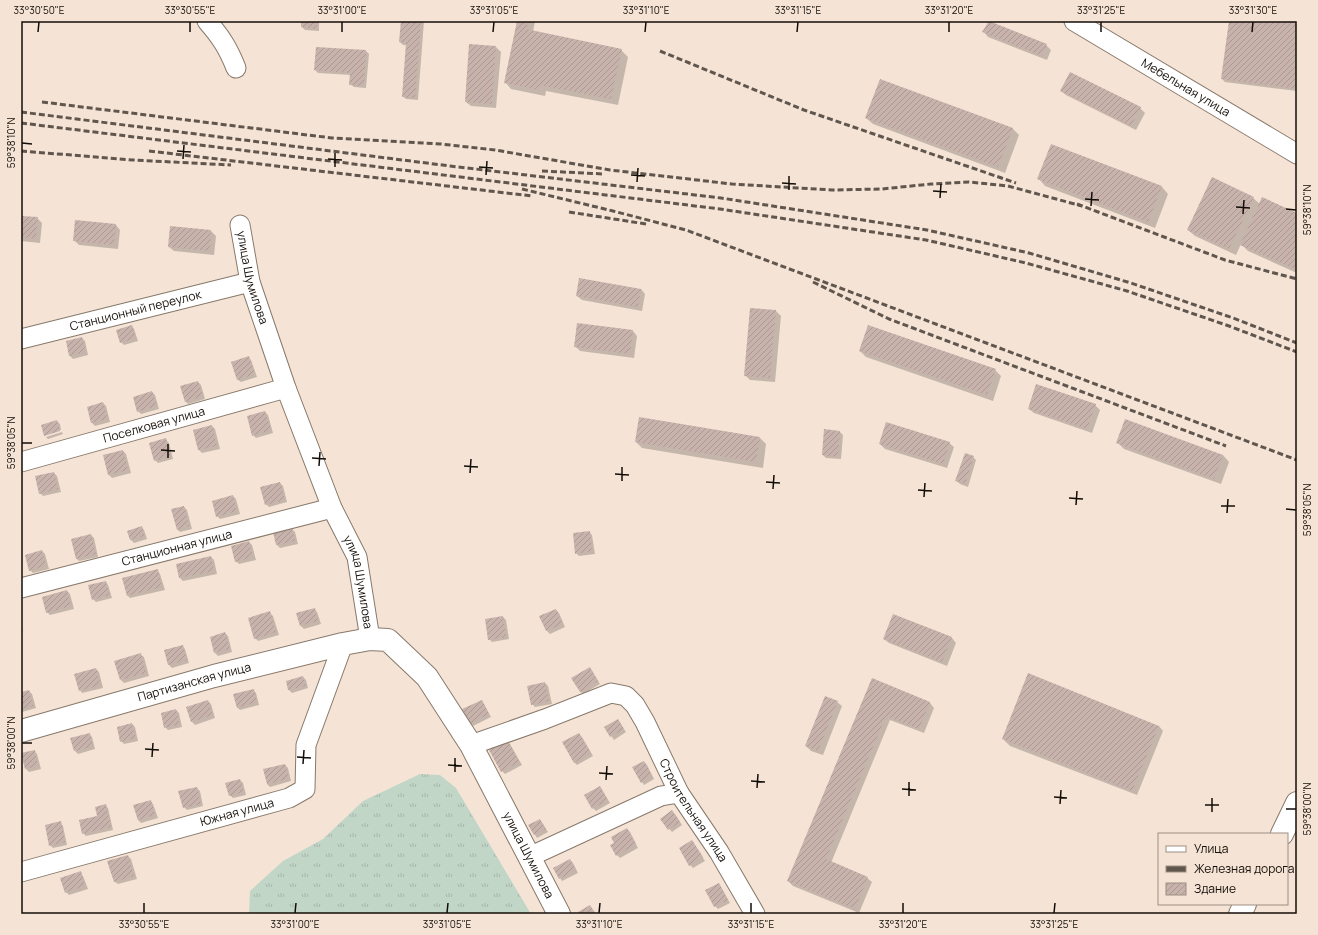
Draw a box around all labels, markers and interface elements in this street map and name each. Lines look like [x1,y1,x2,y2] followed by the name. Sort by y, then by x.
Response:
[14,3,65,17] text: 33°30'50"E
[165,3,216,17] text: 33°30'55"E
[318,3,367,17] text: 33°31'00"E
[470,3,519,17] text: 33°31'05"E
[623,3,670,17] text: 33°31'10"E
[775,3,822,17] text: 33°31'15"E
[925,3,974,17] text: 33°31'20"E
[1077,3,1125,17] text: 33°31'25"E
[1229,3,1277,17] text: 33°31'30"E
[1138,54,1234,120] street label: Мебельная улица
[4,117,18,168] text: 59°38'10"N
[1300,184,1314,235] text: 59°38'10"N
[233,229,273,326] street label: улица Шумилова
[68,285,204,335] street label: Станционный переулок
[101,402,207,447] street label: Поселковая улица
[4,417,18,469] text: 59°38'05"N
[1300,484,1314,536] text: 59°38'05"N
[120,525,234,570] street label: Станционная улица
[339,532,377,630] street label: улица Шумилова
[135,658,253,705] street label: Партизанская улица
[4,716,18,769] text: 59°38'00"N
[656,756,732,865] street label: Строительная улица
[1300,782,1314,835] text: 59°38'00"N
[198,794,276,830] street label: Южная улица
[499,808,558,901] street label: улица Шумилова
[1158,833,1288,905] legend
[1194,840,1228,857] text: Улица
[1194,860,1294,877] text: Железная дорога
[1194,880,1236,897] text: Здание
[119,917,170,931] text: 33°30'55"E
[271,917,320,931] text: 33°31'00"E
[423,917,472,931] text: 33°31'05"E
[576,917,623,931] text: 33°31'10"E
[728,917,775,931] text: 33°31'15"E
[879,917,928,931] text: 33°31'20"E
[1030,917,1078,931] text: 33°31'25"E

